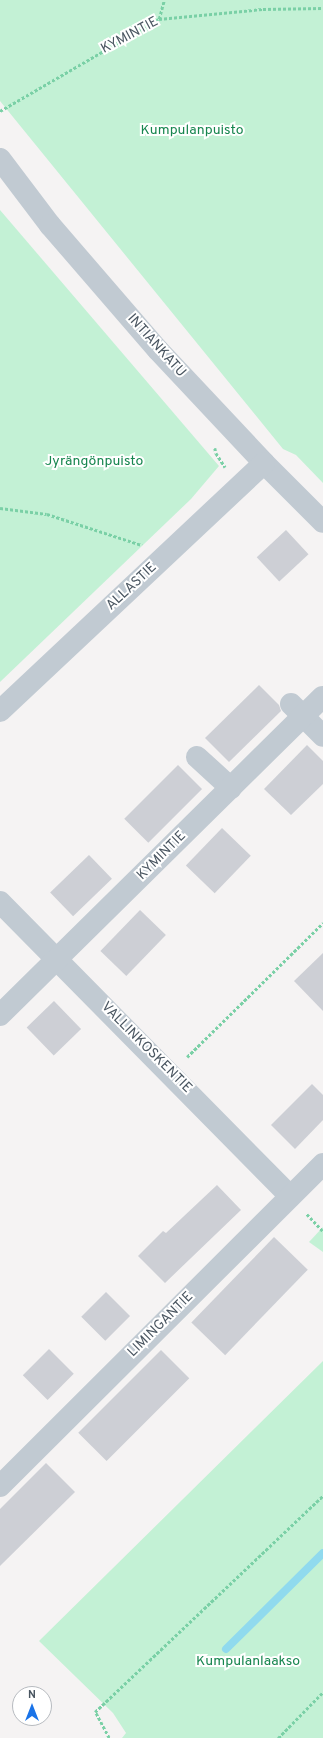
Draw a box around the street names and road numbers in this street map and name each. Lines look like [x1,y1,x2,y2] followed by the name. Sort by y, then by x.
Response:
[98,14,162,58] street label: KYMINTIE
[123,311,189,381] street label: INTIANKATU
[103,559,161,615] street label: ALLASTIE
[134,828,190,884] street label: KYMINTIE
[97,999,195,1097] street label: VALLINKOSKENTIE
[125,1289,197,1361] street label: LIMINGANTIE

